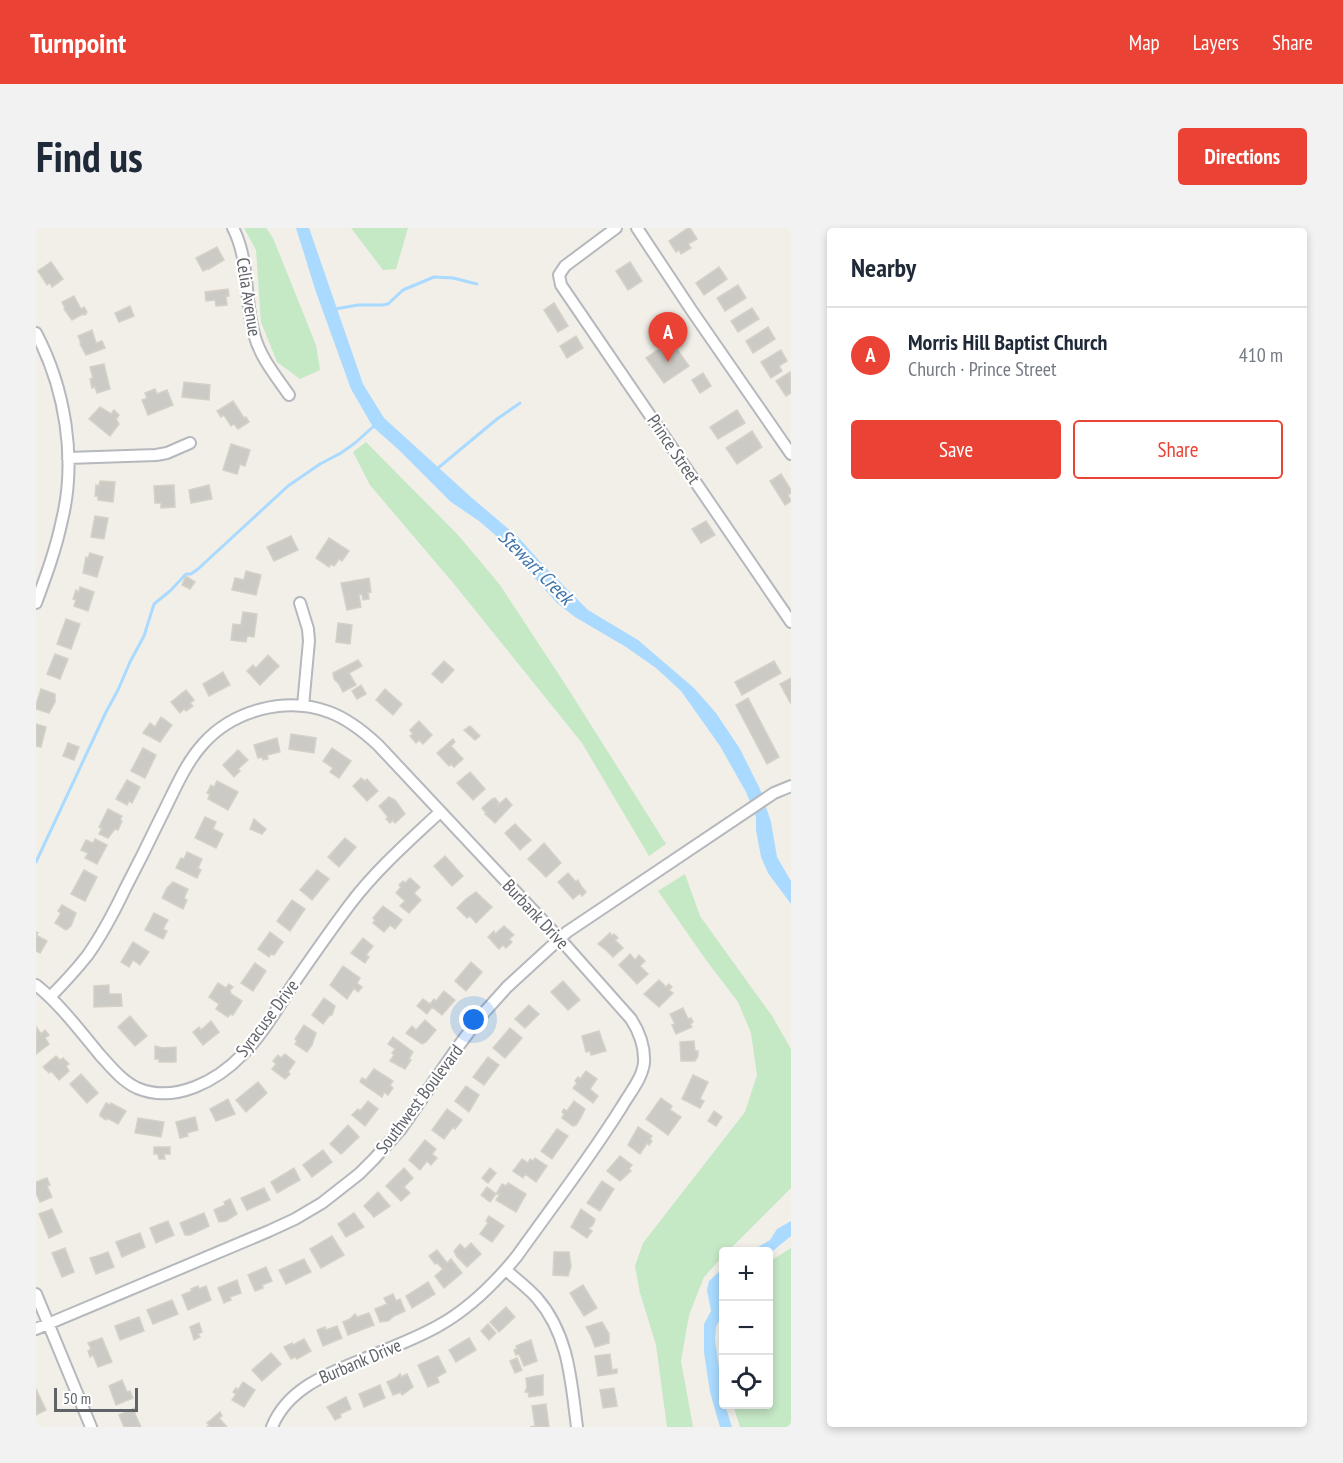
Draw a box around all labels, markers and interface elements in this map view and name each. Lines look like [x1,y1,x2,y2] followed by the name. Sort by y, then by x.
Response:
[30,24,126,61] text: Turnpoint
[1129,29,1160,56] text: Map
[1193,29,1239,56] text: Layers
[1272,29,1313,56] text: Share
[1178,128,1307,185] button: Directions
[36,129,143,184] text: Find us
[851,251,916,284] text: Nearby
[231,256,267,338] street label: Celia Avenue
[648,312,688,362] pin: A
[908,328,1108,356] text: Morris Hill Baptist Church
[865,342,876,368] text: A
[1239,342,1283,368] text: 410 m
[908,356,1057,382] text: Church · Prince Street
[642,410,706,488] street label: Prince Street
[851,420,1061,479] button: Save
[1073,420,1283,479] button: Share
[493,524,581,612] water label: Stewart Creek
[498,874,574,954] street label: Burbank Drive
[230,975,304,1061] street label: Syracuse Drive
[459,1005,488,1034] your location
[370,1040,468,1158] street label: Southwest Boulevard
[719,1247,773,1409] map controls
[719,1247,773,1301] button: +
[719,1301,773,1355] button: −
[315,1333,405,1389] street label: Burbank Drive
[719,1355,773,1409] button: locate
[54,1385,138,1412] scale bar
[63,1388,91,1408] text: 50 m

